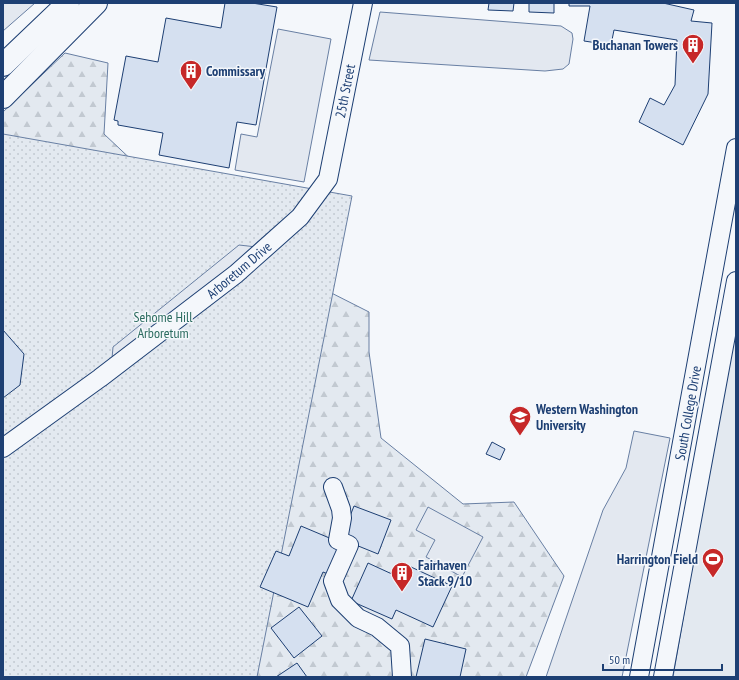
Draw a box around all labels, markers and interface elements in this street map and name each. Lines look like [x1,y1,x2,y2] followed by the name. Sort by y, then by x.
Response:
[680,32,706,65] building icon: Buchanan Towers
[593,36,678,54] place label: Buchanan Towers
[178,58,204,91] building icon: Commissary
[206,62,266,80] place label: Commissary
[331,62,359,119] street label: 25th Street
[203,237,275,302] street label: Arboretum Drive
[134,308,193,342] park label: Sehome Hill Arboretum
[671,364,705,462] street label: South College Drive
[535,400,638,434] place label: Western Washington University
[507,404,533,437] school or university icon: Western Washington University
[700,546,726,579] sports icon: Harrington Field
[617,550,698,568] place label: Harrington Field
[418,556,472,590] place label: Fairhaven Stack 9/10
[389,560,415,593] building icon: Fairhaven Stack 9/10
[603,646,722,672] scale bar
[609,652,630,667] text: 50 m

